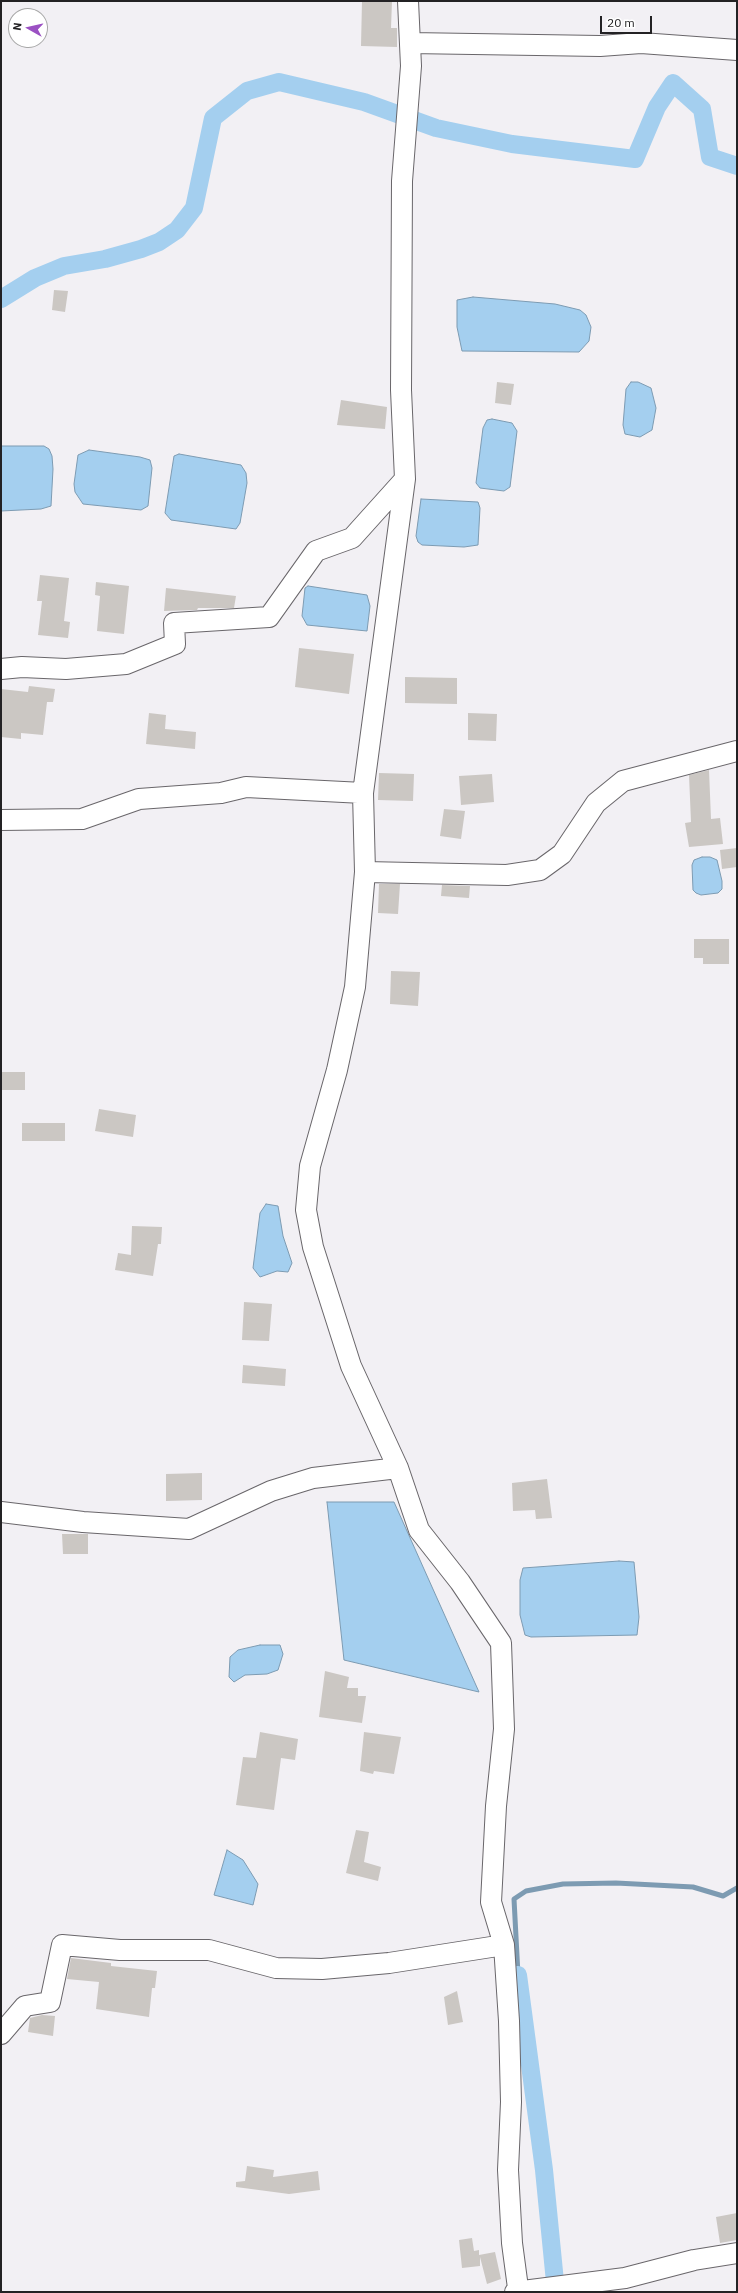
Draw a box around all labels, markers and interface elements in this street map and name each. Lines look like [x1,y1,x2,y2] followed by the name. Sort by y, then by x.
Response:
[8,8,48,48] north arrow
[602,8,654,34] scale bar
[607,15,635,30] text: 20 m
[10,22,25,31] text: N

